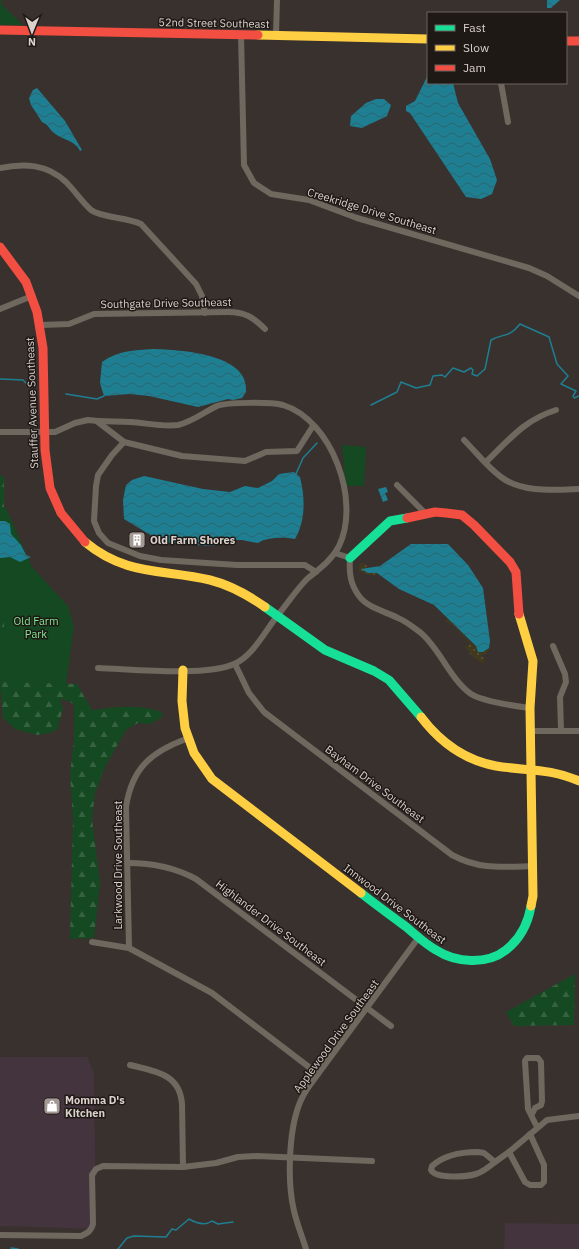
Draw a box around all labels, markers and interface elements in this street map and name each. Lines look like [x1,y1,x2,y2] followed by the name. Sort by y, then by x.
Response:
[12,12,52,52] north arrow
[427,12,567,84] legend
[158,15,270,31] street label: 52nd Street Southeast
[463,20,486,35] text: Fast
[28,35,36,49] text: N
[463,40,489,55] text: Slow
[463,60,486,75] text: Jam
[306,185,438,237] street label: Creekridge Drive Southeast
[100,295,232,311] street label: Southgate Drive Southeast
[23,337,41,469] street label: Stauffer Avenue Southeast
[127,530,147,550] building icon: Old Farm Shores
[150,533,236,547] place label: Old Farm Shores
[14,614,58,641] park label: Old Farm Park
[323,742,428,826] street label: Bayham Drive Southeast
[111,800,125,930] street label: Larkwood Drive Southeast
[341,861,449,947] street label: Innwood Drive Southeast
[213,877,329,969] street label: Highlander Drive Southeast
[290,977,382,1095] street label: Applewood Drive Southeast
[65,1093,125,1120] place label: Momma D's Kitchen
[42,1096,62,1116] shop icon: Momma D's Kitchen

